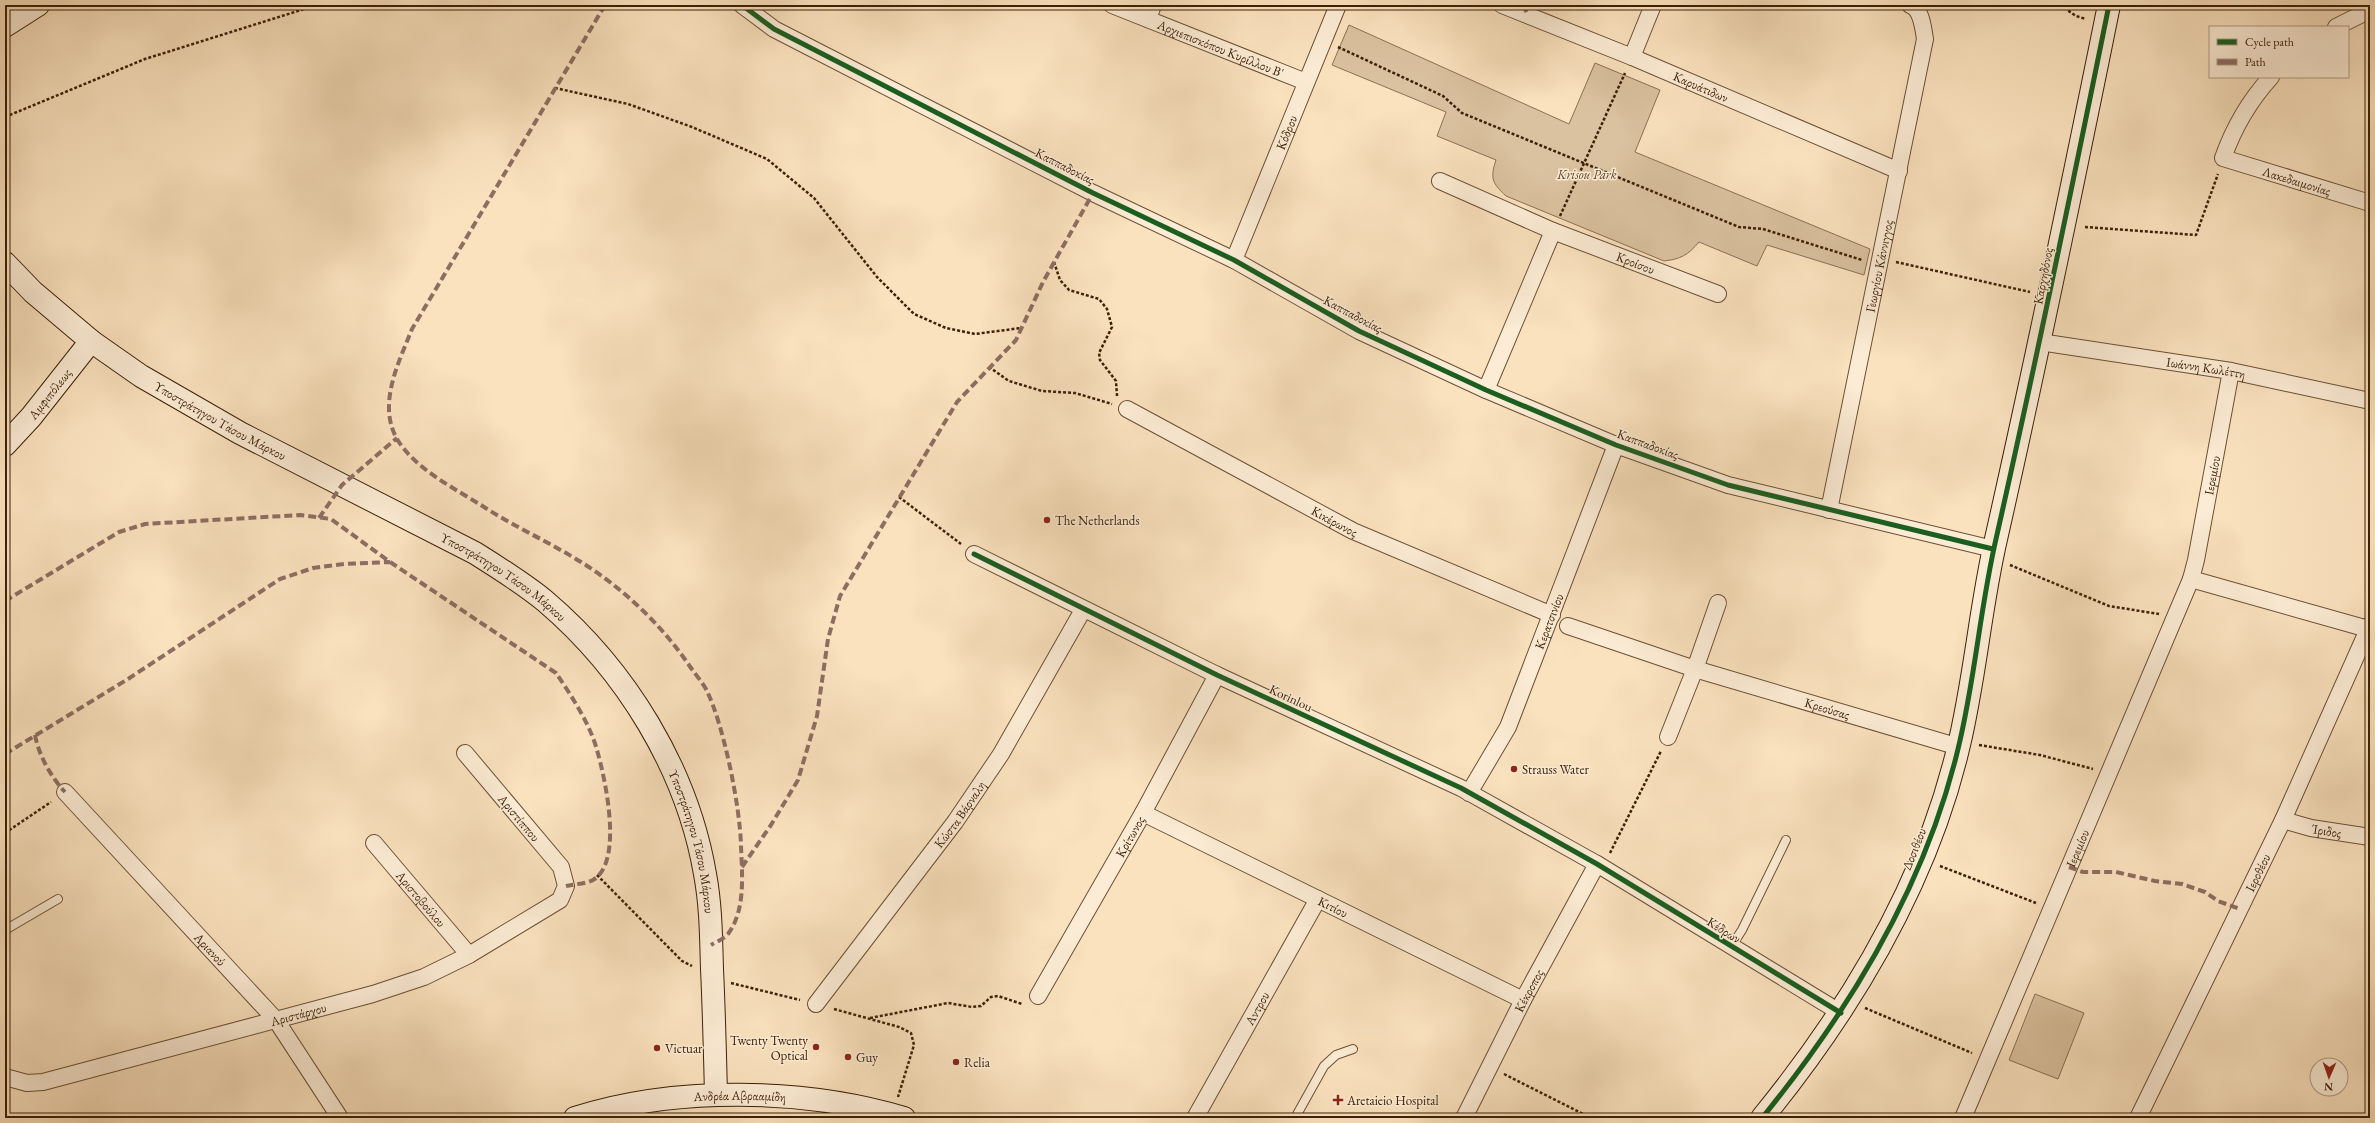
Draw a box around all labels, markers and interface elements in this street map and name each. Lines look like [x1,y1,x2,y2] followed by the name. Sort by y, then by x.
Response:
[1154,15,1286,81] street label: Αρχιεπισκόπου Κυρίλλου Β'
[2209,26,2349,78] legend
[2245,34,2294,50] text: Cycle path
[2245,54,2266,70] text: Path
[1671,67,1731,106] street label: Καρυάτιδων
[1271,112,1301,152] street label: Κόδρου
[1032,144,1098,188] street label: Καππαδοκίας
[2260,162,2334,199] street label: Λακεδαιμονίας
[1556,166,1617,183] park label: Krisou Park
[1861,218,1897,314] street label: Γεωργίου Κάννιγγος
[2029,246,2057,306] street label: Καρχηδόνος
[1614,248,1658,278] street label: Κροίσου
[1321,291,1386,337] street label: Καππαδοκίας
[2165,353,2247,382] street label: Ιωάννη Κωλέττη
[23,364,75,423] street label: Αμφιπόλεως
[151,377,289,464] street label: Υποστράτηγου Τάσου Μάρκου
[1615,425,1682,463] street label: Καππαδοκίας
[2200,454,2224,496] street label: Ιερεμίου
[1309,502,1361,541] street label: Κικέρωνος
[1055,512,1140,529] place label: The Netherlands
[1042,515,1052,525] marker: The Netherlands
[438,528,570,625] street label: Υποστράτηγου Τάσου Μάρκου
[1530,590,1567,652] street label: Κερατσινίου
[1267,681,1316,716] street label: Korinlou
[1803,693,1852,723] street label: Κρεούσας
[1522,761,1589,778] place label: Strauss Water
[1509,764,1519,774] marker: Strauss Water
[665,766,718,914] street label: Υποστράτηγου Τάσου Μάρκου
[930,777,989,851] street label: Κώστα Βάρναλη
[494,790,544,845] street label: Αριστίππου
[1111,812,1148,860] street label: Κρίτωνος
[2311,820,2343,841] street label: Ίριδος
[1898,825,1930,873] street label: Δοσιθέου
[2062,826,2093,870] street label: Ιερεμίου
[2241,850,2274,894] street label: Ιεροθέου
[392,866,450,931] street label: Αριστοβούλου
[1315,892,1351,921] street label: Κιτίου
[1704,913,1744,947] street label: Κέδρων
[190,928,230,970] street label: Αριανού
[1510,965,1547,1015] street label: Κέκροπος
[1240,988,1273,1029] street label: Αντρου
[267,998,328,1030] street label: Αριστάρχου
[730,1032,808,1064] place label: Twenty Twenty Optical
[665,1040,703,1057] place label: Victuar
[811,1042,821,1052] marker: Twenty Twenty Optical
[652,1043,662,1053] marker: Victuar
[856,1049,878,1066] place label: Guy
[843,1052,853,1062] marker: Guy
[964,1054,991,1071] place label: Relia
[951,1057,961,1067] marker: Relia
[2309,1057,2349,1097] north arrow
[2324,1080,2333,1094] text: N
[692,1086,787,1105] street label: Ανδρέα Αβρααμίδη
[1346,1092,1439,1109] place label: Aretaieio Hospital
[1332,1094,1344,1106] marker: Aretaieio Hospital

